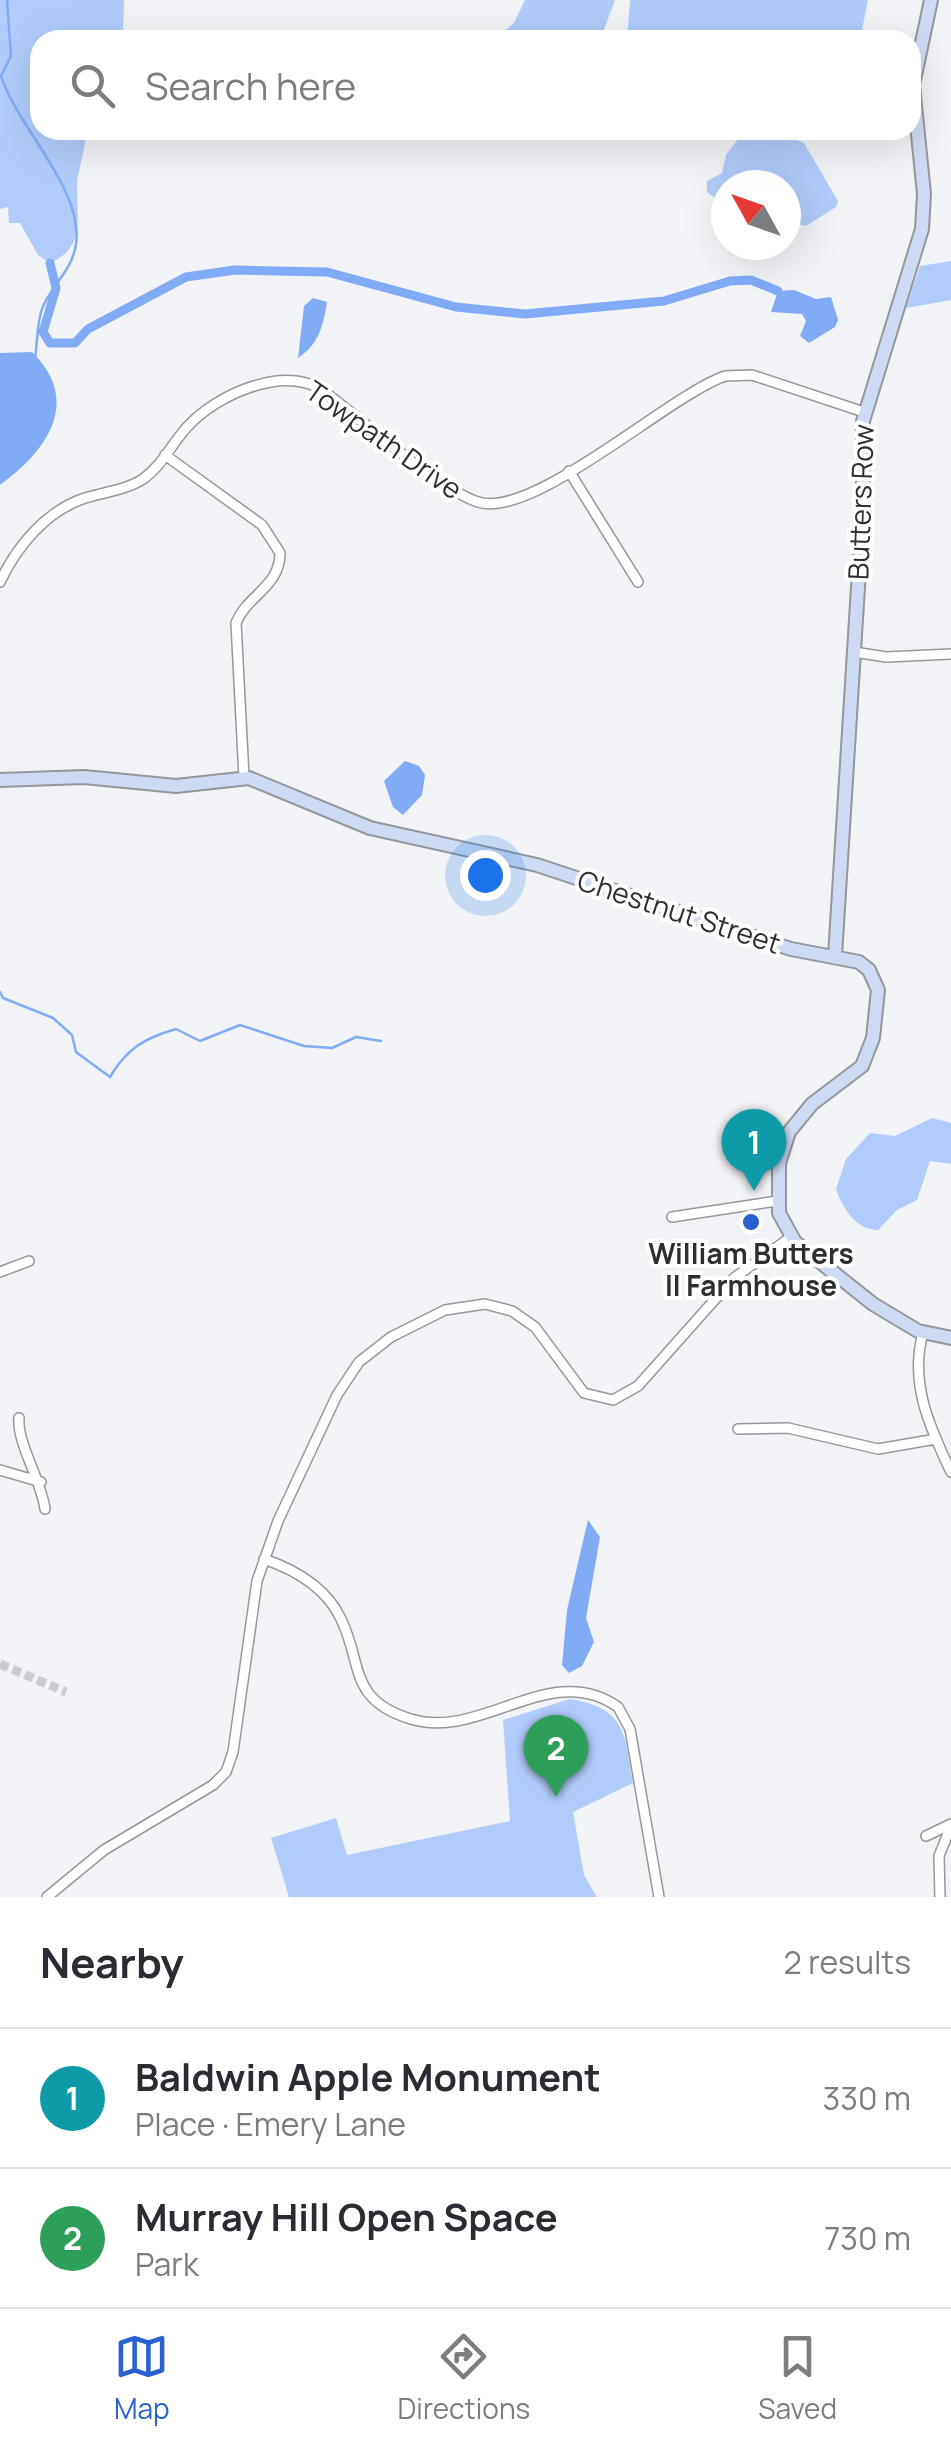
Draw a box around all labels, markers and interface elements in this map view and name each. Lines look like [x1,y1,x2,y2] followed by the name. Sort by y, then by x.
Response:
[30,30,921,140] search box
[65,58,120,113] icon: search
[145,59,356,111] text: Search here
[711,170,801,260] north arrow
[299,371,470,507] street label: Towpath Drive
[838,423,882,581] street label: Butters Row
[460,850,511,901] your location
[573,860,786,962] street label: Chestnut Street
[722,1108,786,1191] pin: 1
[740,1211,762,1233] marker: William Butters II Farmhouse
[648,1234,854,1304] place label: William Butters II Farmhouse
[524,1714,588,1797] pin: 2
[40,1933,184,1991] text: Nearby
[784,1940,911,1984] text: 2 results
[135,2050,601,2102] text: Baldwin Apple Monument
[65,2076,80,2120] text: 1
[823,2076,911,2120] text: 330 m
[135,2102,406,2146] text: Place · Emery Lane
[135,2190,558,2242] text: Murray Hill Open Space
[63,2216,82,2260] text: 2
[824,2216,911,2260] text: 730 m
[135,2242,199,2286] text: Park
[114,2329,170,2427] tab: Map
[398,2329,530,2427] tab: Directions
[758,2329,837,2427] tab: Saved

